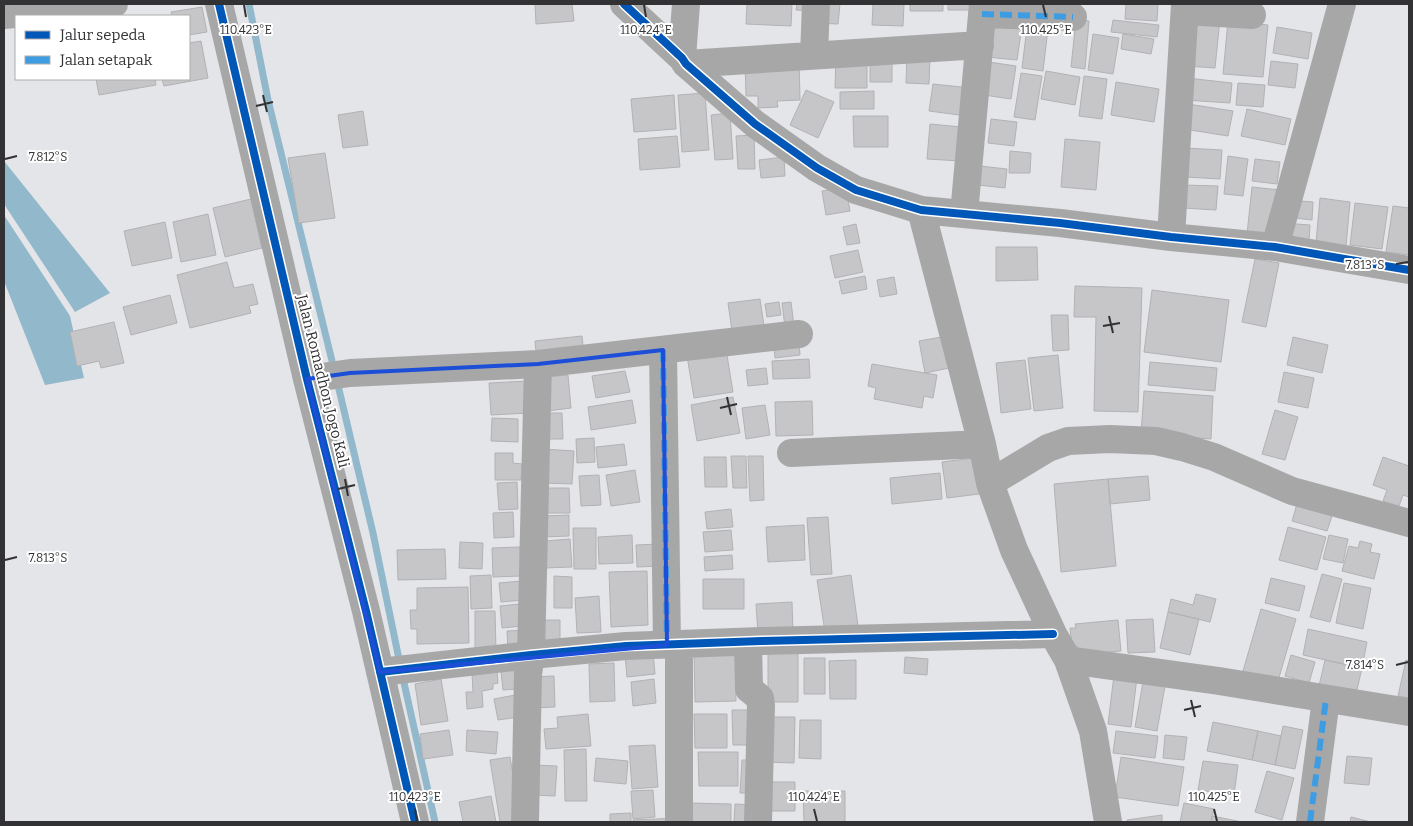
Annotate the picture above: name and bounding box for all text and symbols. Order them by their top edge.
legend [15,15,190,80]
text: 110.423°E [220,23,272,37]
text: 110.424°E [620,23,672,37]
text: 110.425°E [1020,23,1072,37]
text: Jalur sepeda [59,26,146,44]
text: Jalan setapak [59,51,153,69]
text: 7.812°S [29,150,67,164]
text: 7.813°S [1345,258,1385,272]
street label: Jalan Romadhon Jogo Kali [293,292,353,470]
text: 7.813°S [28,551,68,565]
text: 7.814°S [1346,658,1384,672]
text: 110.423°E [389,790,441,804]
text: 110.424°E [788,790,840,804]
text: 110.425°E [1188,790,1240,804]

